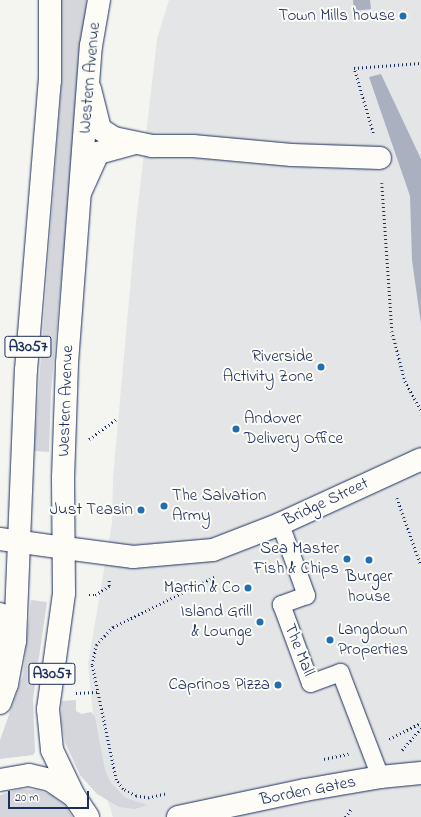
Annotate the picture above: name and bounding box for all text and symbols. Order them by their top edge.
place label: Town Mills house [278,6,395,26]
marker: Town Mills house [398,11,408,21]
street label: Western Avenue [75,22,105,134]
road number: A3057 [4,333,52,361]
street label: Western Avenue [54,345,78,457]
place label: Riverside Activity Zone [223,347,313,387]
marker: Riverside Activity Zone [316,362,326,372]
place label: Andover Delivery Office [244,409,343,449]
marker: Andover Delivery Office [231,424,241,434]
street label: Bridge Street [280,473,372,531]
place label: The Salvation Army [172,486,266,526]
place label: Just Teasin [50,500,133,520]
marker: The Salvation Army [159,501,169,511]
marker: Just Teasin [136,505,146,515]
place label: Sea Master Fish & Chips [254,539,339,579]
marker: Sea Master Fish & Chips [342,554,352,564]
marker: Burger house [364,555,374,565]
place label: Burger house [346,567,392,607]
place label: Martin & Co [164,578,240,598]
marker: Martin & Co [243,583,253,593]
place label: Island Grill & Lounge [180,602,252,642]
marker: Island Grill & Lounge [255,617,265,627]
place label: Langdown Properties [338,620,408,660]
street label: The Mall [279,621,319,679]
marker: Langdown Properties [325,635,335,645]
road number: A3057 [28,660,76,688]
place label: Caprinos Pizza [168,675,270,695]
marker: Caprinos Pizza [273,680,283,690]
street label: Borden Gates [258,772,358,810]
scale bar [10,783,91,809]
text: 20 m [15,789,38,807]

